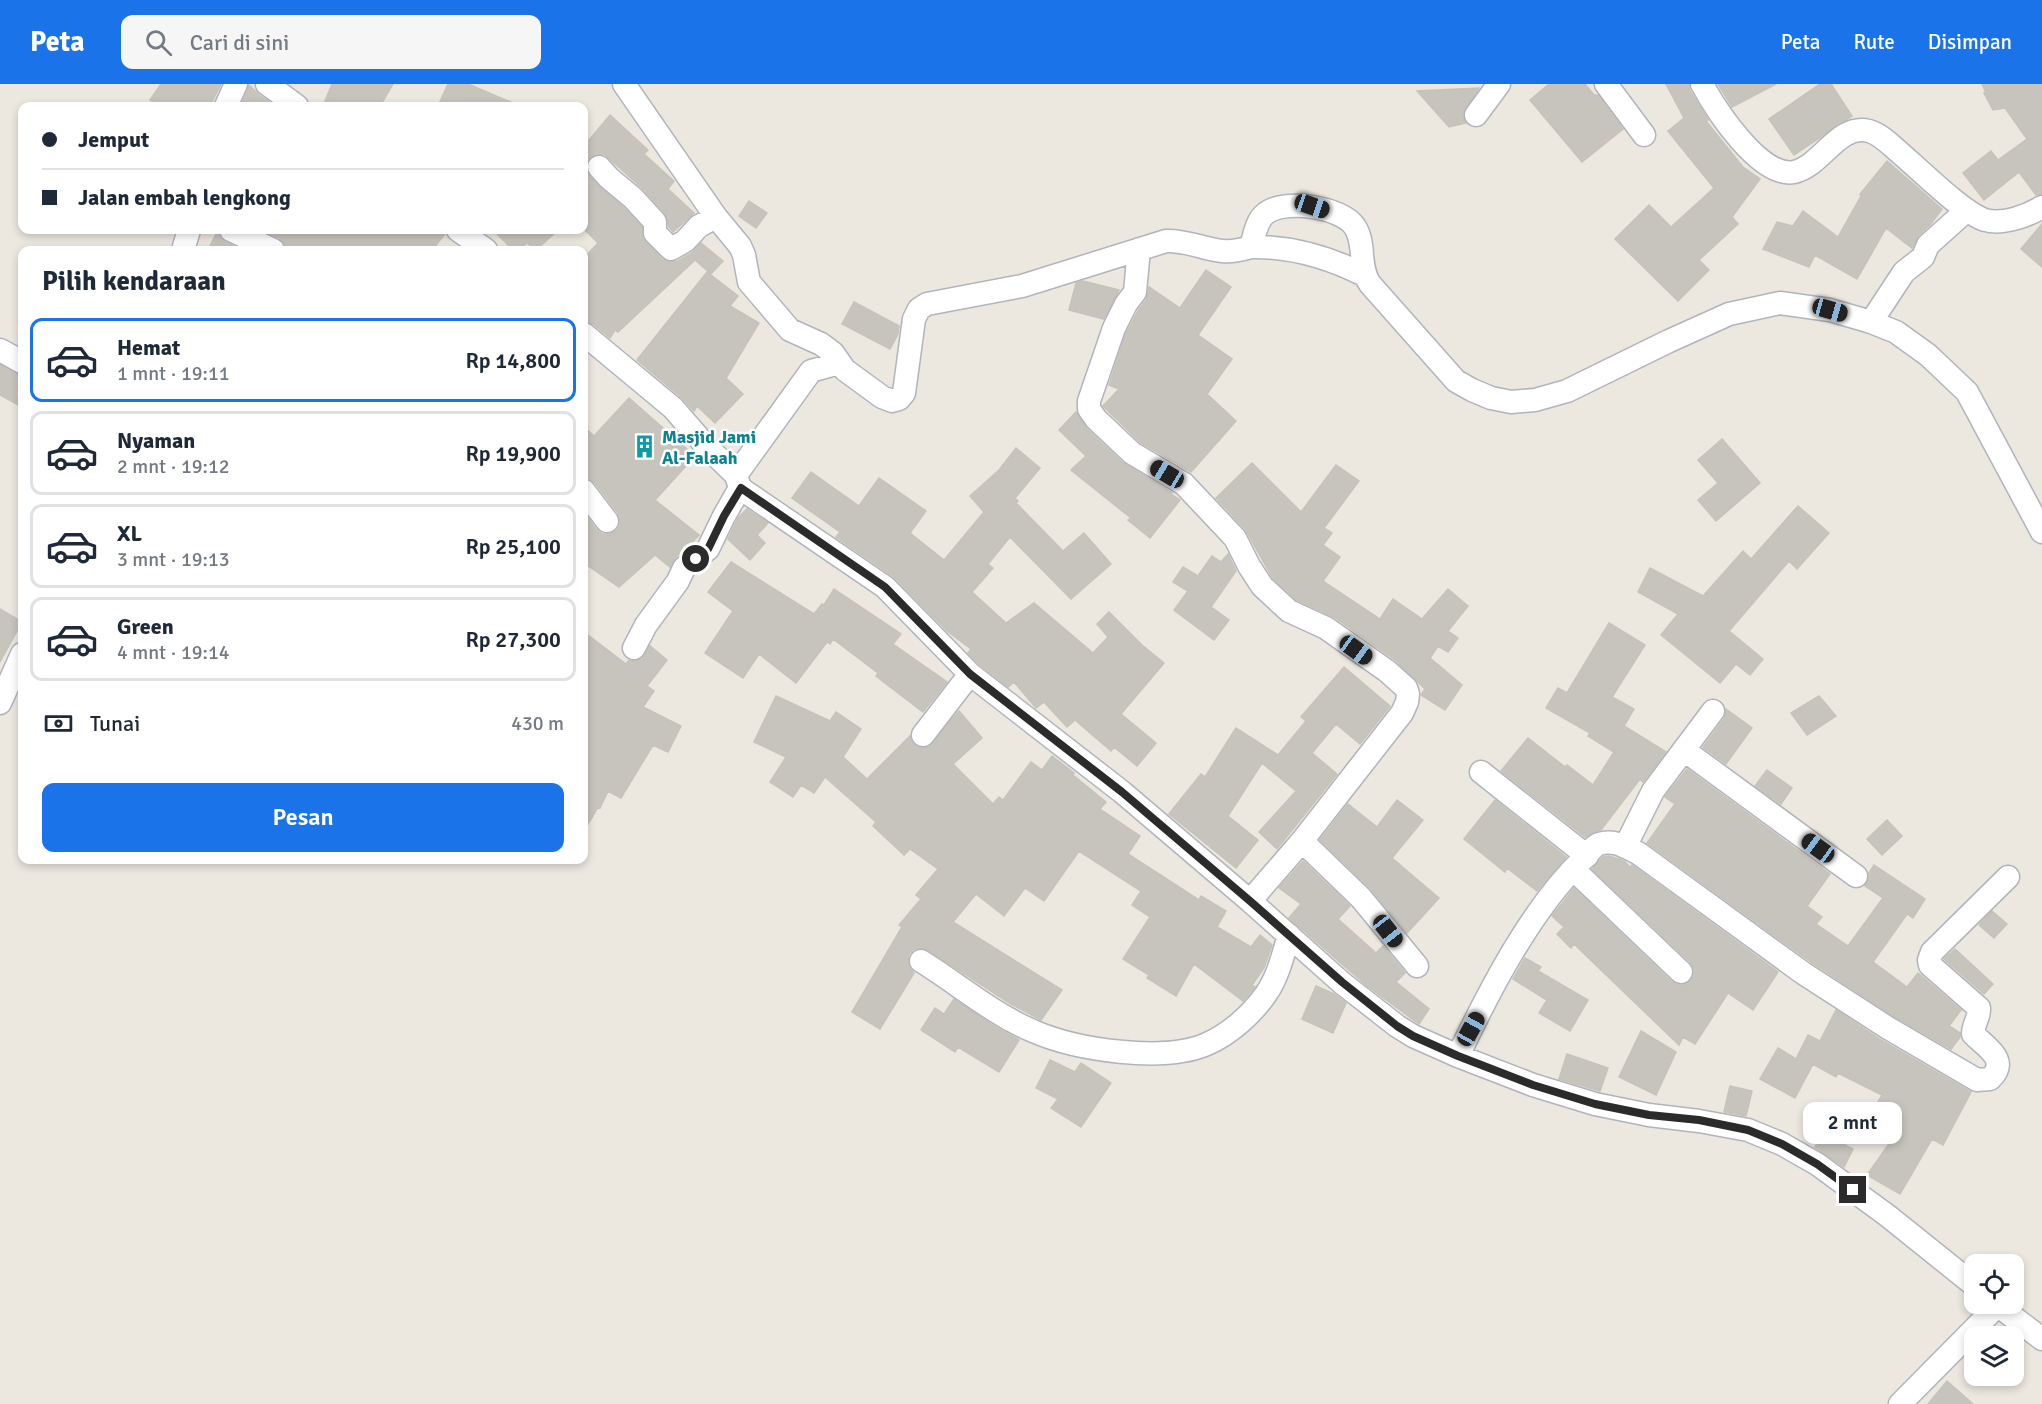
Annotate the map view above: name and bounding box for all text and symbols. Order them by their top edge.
search box [121,15,541,69]
text: Peta [30,25,85,59]
icon: search [142,26,175,59]
text: Cari di sini [190,29,289,56]
text: Peta [1781,29,1821,55]
text: Rute [1854,29,1895,55]
text: Disimpan [1928,29,2012,55]
text: Jemput [78,126,149,153]
text: Jalan embah lengkong [78,184,291,211]
car [1292,192,1332,220]
text: Pilih kendaraan [42,265,226,298]
car [1810,296,1850,324]
icon: car [45,333,99,387]
text: Hemat [117,334,180,361]
text: Rp 14,800 [465,347,561,374]
text: 1 mnt · 19:11 [117,361,230,386]
icon: car [45,426,99,480]
place label: Masjid Jami Al-Falaah [662,426,756,469]
text: Nyaman [117,427,195,454]
building icon: Masjid Jami Al-Falaah [631,434,657,460]
text: Rp 19,900 [465,440,561,467]
text: 2 mnt · 19:12 [117,454,230,479]
car [1147,457,1187,491]
icon: car [45,519,99,573]
text: XL [117,520,142,547]
text: Rp 25,100 [465,533,561,560]
route start [682,545,709,572]
text: 3 mnt · 19:13 [117,547,230,572]
icon: car [45,612,99,666]
text: Green [117,613,174,640]
text: Rp 27,300 [465,626,561,653]
car [1336,632,1376,668]
text: 4 mnt · 19:14 [117,640,230,665]
icon: cash [42,707,75,740]
text: Tunai [90,710,140,737]
text: 430 m [511,711,564,736]
button: Pesan [42,783,564,852]
car [1798,830,1838,866]
car [1370,911,1406,951]
car [1454,1009,1488,1049]
callout: 2 mnt [1804,1103,1902,1145]
text: 2 mnt [1828,1110,1877,1135]
route end [1839,1176,1866,1203]
map controls [1964,1254,2024,1386]
button: locate [1964,1254,2024,1314]
button: layers [1964,1326,2024,1386]

